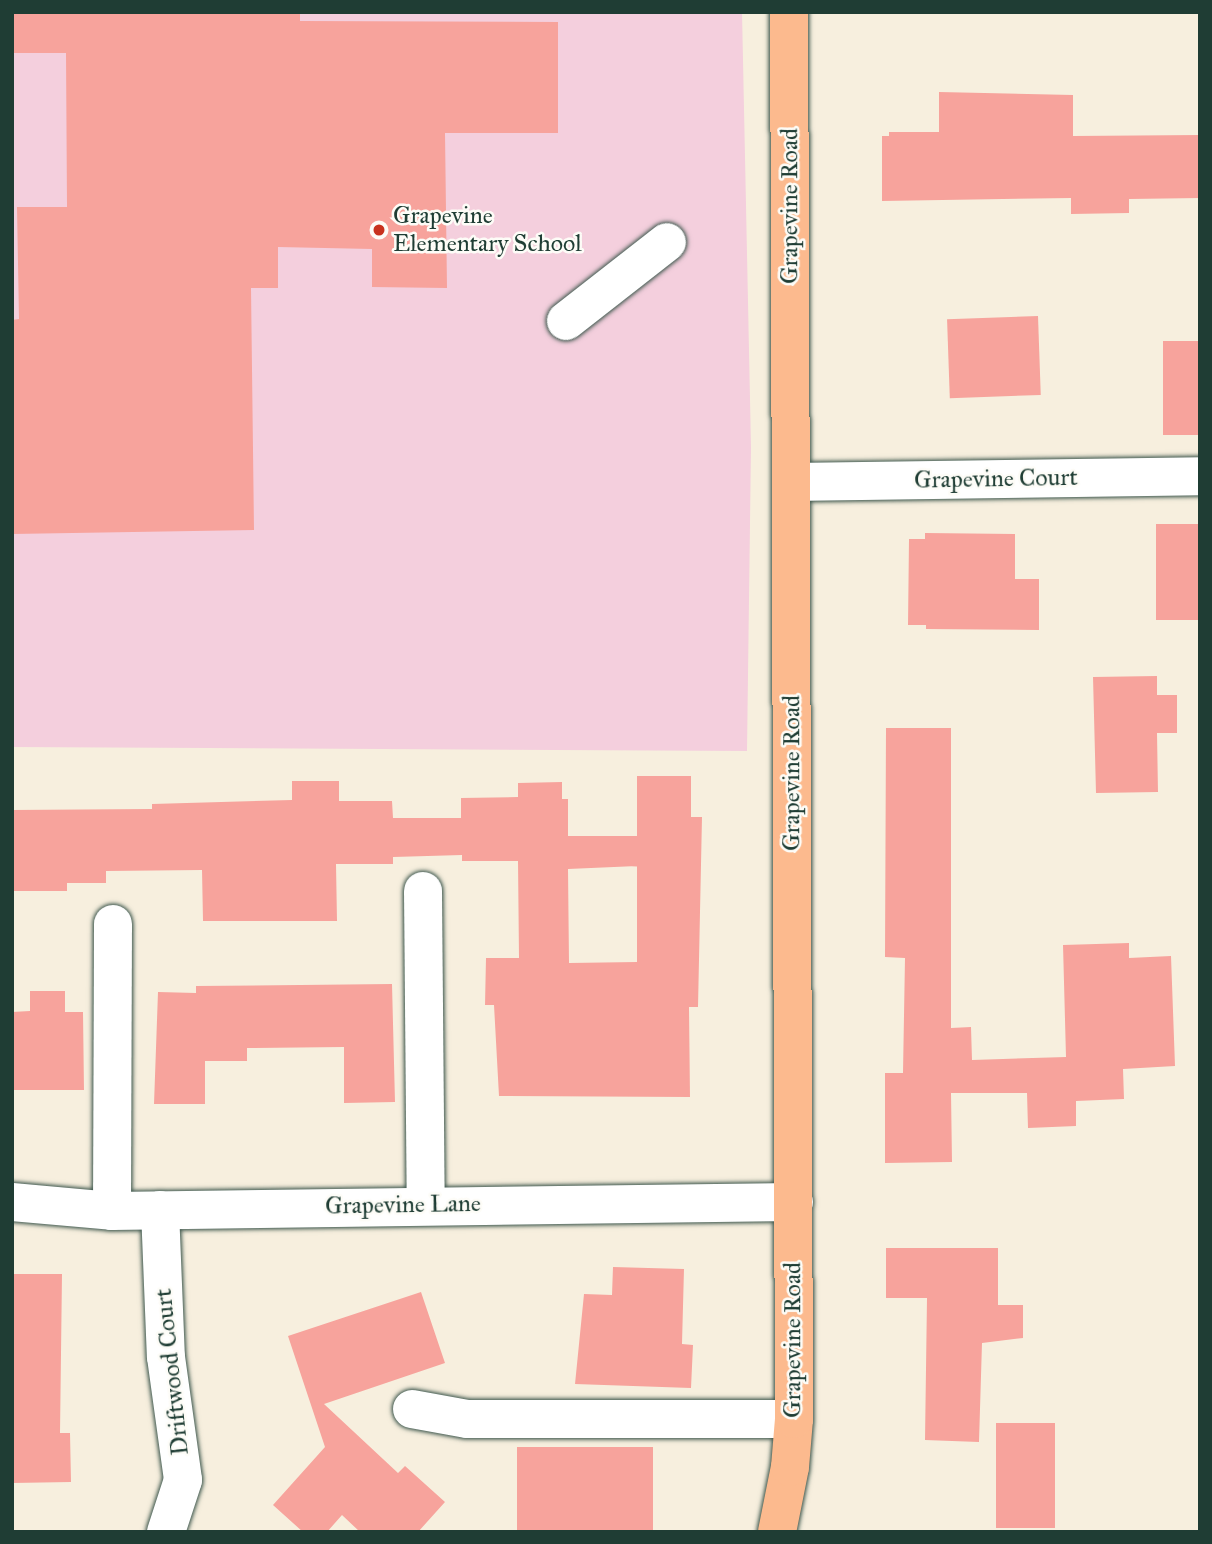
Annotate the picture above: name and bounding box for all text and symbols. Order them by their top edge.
street label: Grapevine Road [776,128,804,284]
place label: Grapevine Elementary School [393,202,582,258]
marker: Grapevine Elementary School [371,222,387,238]
street label: Grapevine Court [914,463,1078,495]
street label: Grapevine Road [778,695,806,851]
street label: Grapevine Lane [325,1189,481,1221]
street label: Grapevine Road [779,1262,807,1418]
street label: Driftwood Court [149,1287,195,1457]

